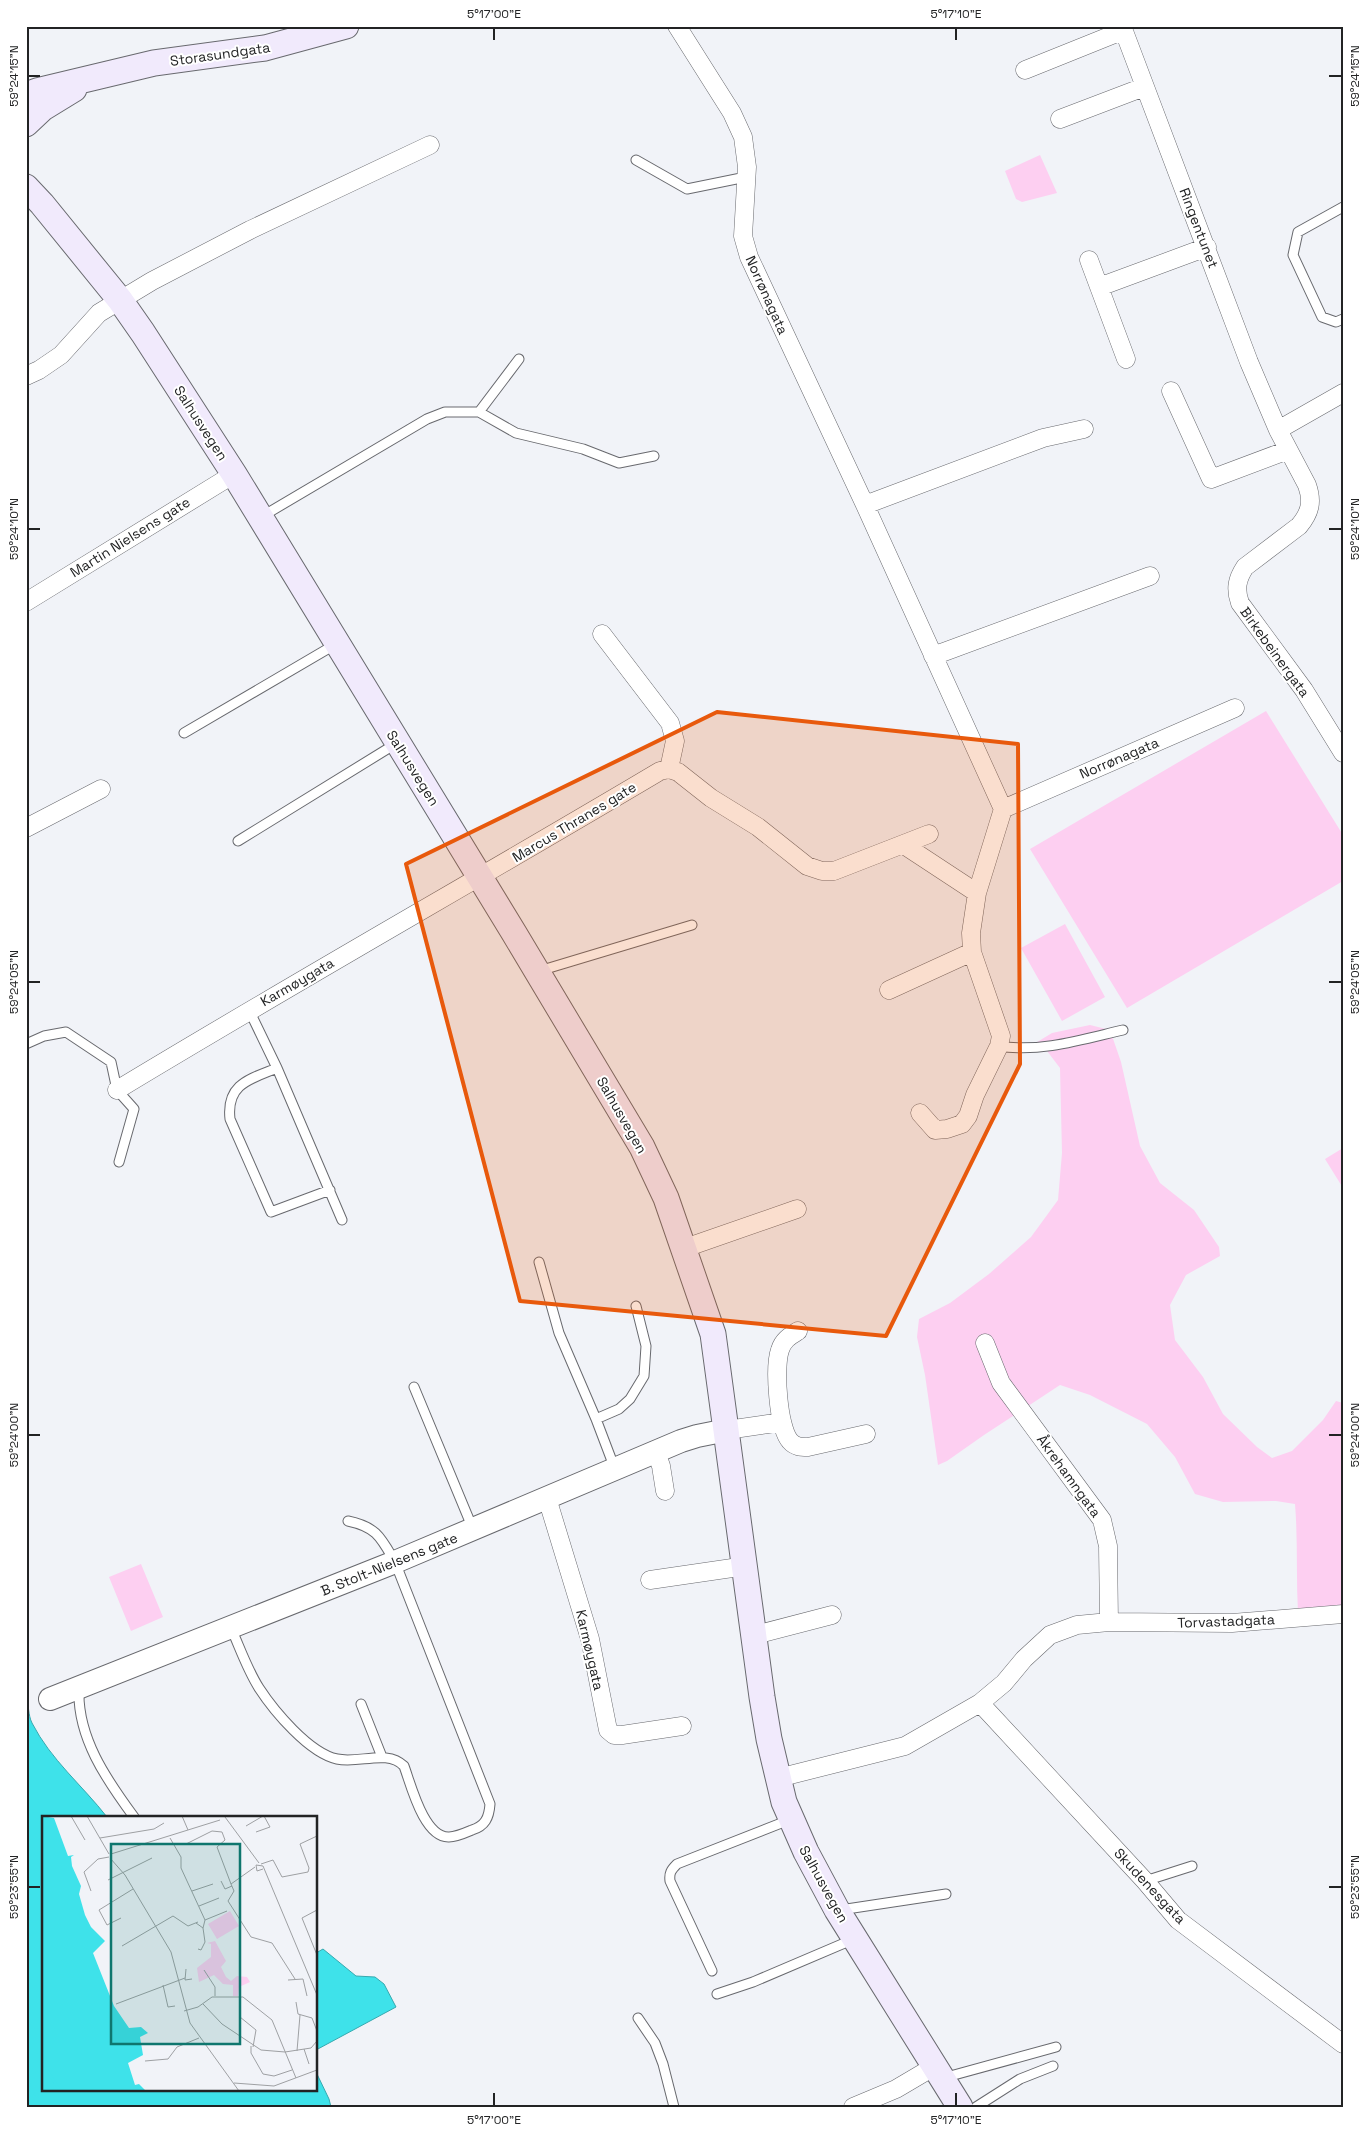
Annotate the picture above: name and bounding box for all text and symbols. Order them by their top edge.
text: 5°17'00"E [467,6,521,22]
text: 5°17'10"E [930,6,982,22]
street label: Storasundgata [169,38,271,70]
text: 59°24'15"N [6,45,22,107]
text: 59°24'15"N [1347,45,1363,107]
street label: Ringentunet [1175,185,1223,271]
street label: Norrønagata [742,253,792,337]
street label: Salhusvegen [170,382,232,464]
street label: Martin Nielsens gate [67,493,193,581]
text: 59°24'10"N [6,498,22,560]
text: 59°24'10"N [1347,498,1363,560]
street label: Birkebeinergata [1236,603,1314,701]
street label: Salhusvegen [383,727,443,809]
street label: Norrønagata [1077,733,1161,783]
street label: Marcus Thranes gate [509,778,639,866]
text: 59°24'05"N [6,950,22,1014]
text: 59°24'05"N [1347,950,1363,1014]
street label: Karmøygata [257,954,337,1010]
street label: Salhusvegen [593,1073,651,1157]
text: 59°24'00"N [6,1403,22,1467]
text: 59°24'00"N [1347,1403,1363,1467]
street label: Åkrehamngata [1033,1431,1105,1521]
street label: B. Stolt-Nielsens gate [318,1528,460,1600]
street label: Karmøygata [572,1608,608,1692]
street label: Torvastadgata [1177,1610,1275,1632]
inset map [42,1816,318,2090]
street label: Salhusvegen [795,1842,853,1926]
street label: Skudenesgata [1110,1844,1190,1928]
text: 59°23'55"N [6,1855,22,1919]
text: 59°23'55"N [1347,1855,1363,1919]
text: 5°17'00"E [467,2112,521,2128]
text: 5°17'10"E [930,2112,982,2128]

